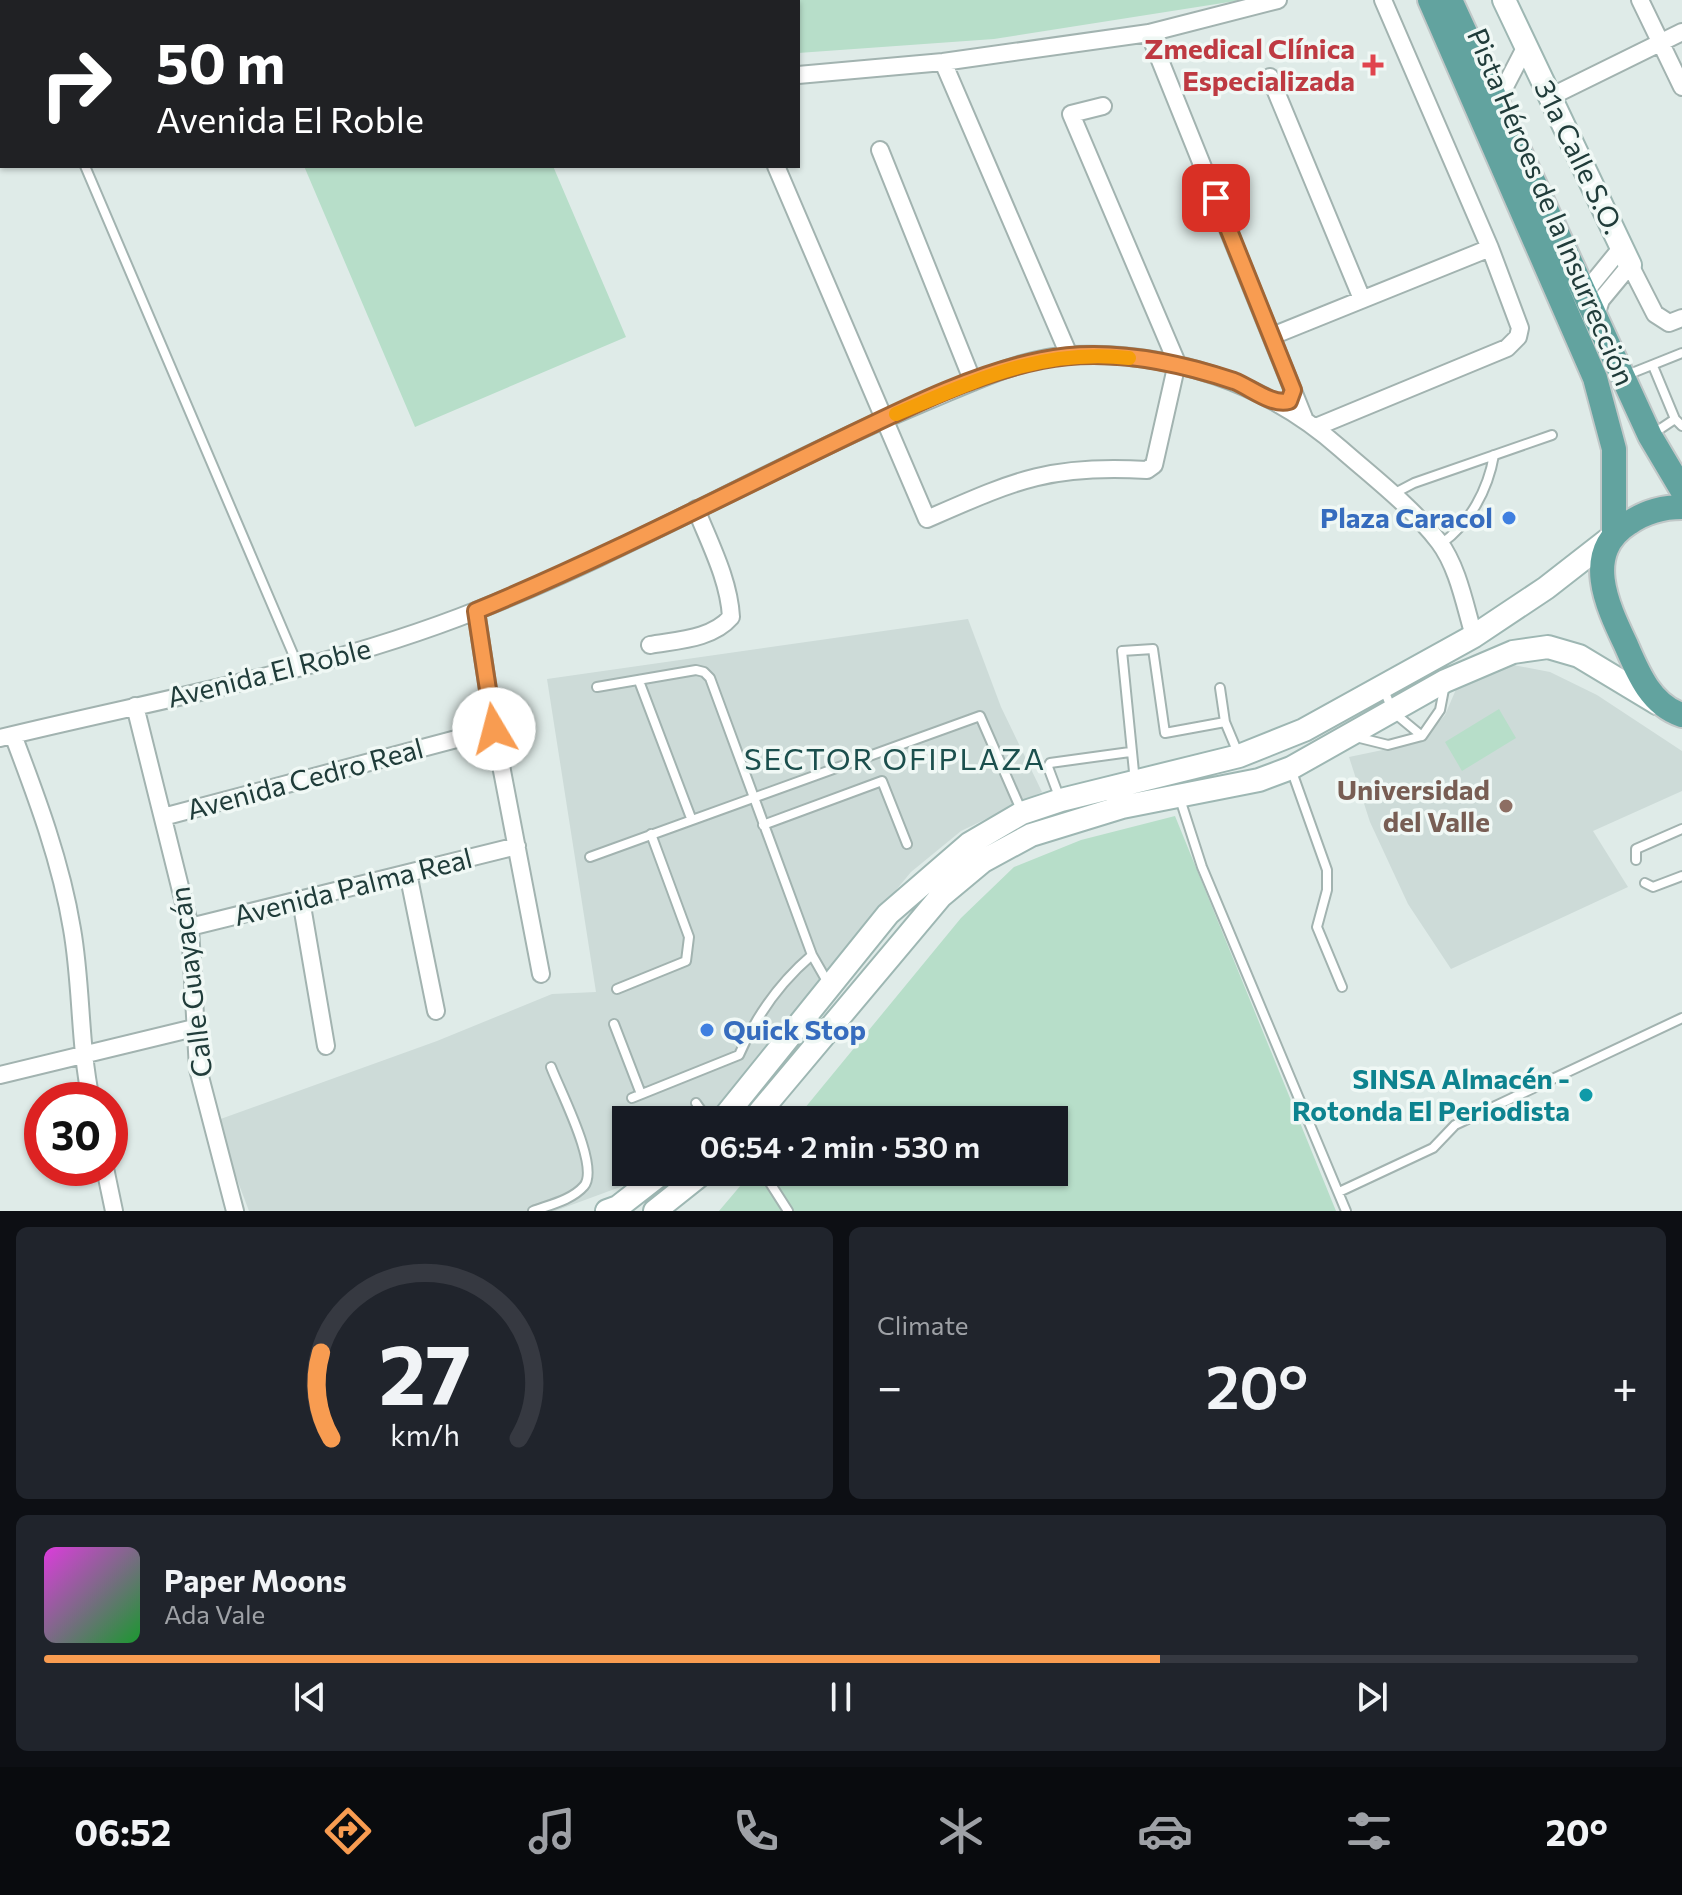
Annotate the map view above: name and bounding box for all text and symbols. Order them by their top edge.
street label: Pista Héroes de la Insurrección [1461,23,1643,390]
text: 50 m [156,27,285,96]
place label: Zmedical Clínica Especializada [1144,31,1355,97]
icon: right [24,32,128,136]
marker: Zmedical Clínica Especializada [1362,54,1384,76]
street label: 31a Calle S.O. [1528,74,1632,239]
text: Avenida El Roble [156,96,424,140]
pin [1182,164,1250,232]
icon: arrive [1194,176,1238,220]
place label: Plaza Caracol [1320,500,1493,534]
marker: Plaza Caracol [1500,509,1518,527]
street label: Avenida El Roble [164,630,374,714]
position arrow [452,687,536,771]
street label: Avenida Cedro Real [183,730,427,826]
district label: SECTOR OFIPLAZA [744,739,1046,776]
place label: Universidad del Valle [1337,772,1490,838]
marker: Universidad del Valle [1497,797,1515,815]
street label: Avenida Palma Real [230,840,475,932]
street label: Calle Guayacán [161,885,219,1079]
place label: Quick Stop [723,1012,866,1046]
marker: Quick Stop [698,1021,716,1039]
place label: SINSA Almacén - Rotonda El Periodista [1292,1061,1570,1127]
speed limit sign: 30 [24,1082,128,1186]
marker: SINSA Almacén - Rotonda El Periodista [1577,1086,1595,1104]
text: 06:54 · 2 min · 530 m [700,1127,980,1164]
text: Climate [877,1309,969,1340]
text: 27 [378,1320,471,1422]
text: 20° [1206,1348,1308,1421]
text: − [877,1358,902,1412]
text: + [1612,1358,1638,1412]
text: km/h [390,1417,459,1452]
text: Paper Moons [164,1561,347,1598]
text: Ada Vale [164,1598,265,1629]
icon: previous [288,1675,332,1719]
icon: pause [819,1675,863,1719]
icon: next [1350,1675,1394,1719]
icon: directions [320,1803,376,1859]
icon: music [524,1803,580,1859]
icon: phone [728,1803,784,1859]
icon: climate [933,1803,989,1859]
icon: car [1137,1803,1193,1859]
icon: filters [1341,1803,1397,1859]
text: 06:52 [74,1809,171,1853]
text: 20° [1546,1809,1608,1853]

